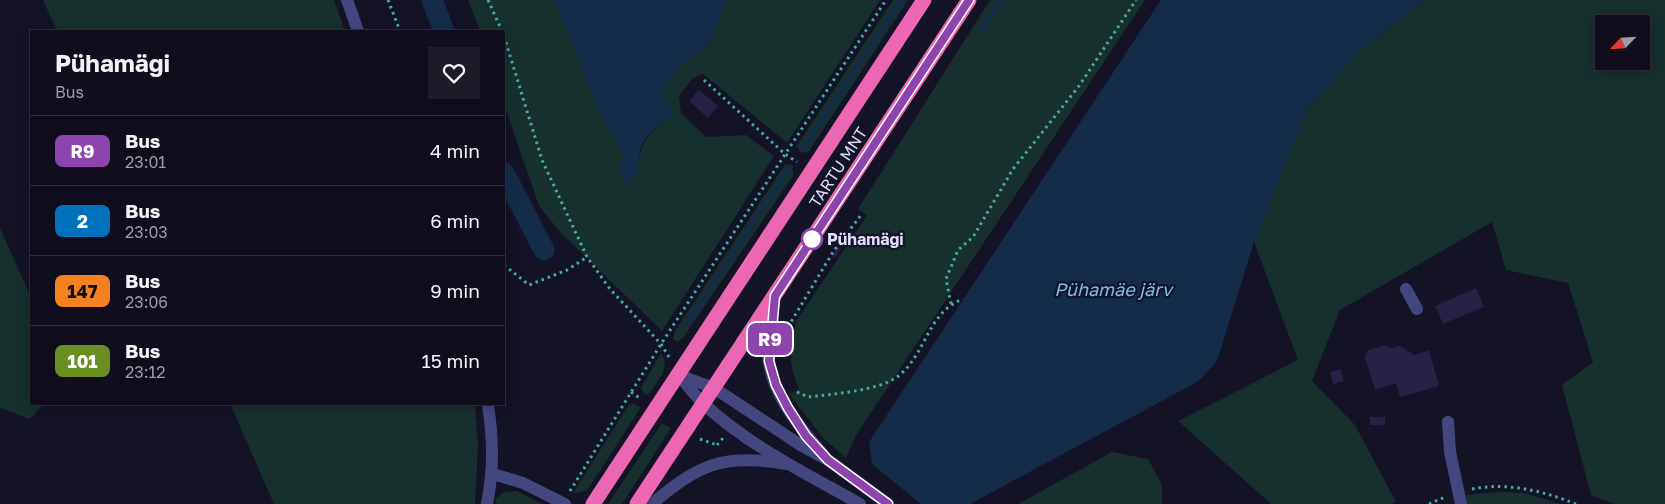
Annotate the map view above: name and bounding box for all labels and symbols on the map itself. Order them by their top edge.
north arrow [1595,15,1650,70]
street label: TARTU MNT [805,123,871,211]
marker: Pühamägi [801,228,823,250]
place label: Pühamägi [827,229,904,249]
water label: Pühamäe järv [1054,278,1175,300]
line badge: R9 [748,323,792,355]

